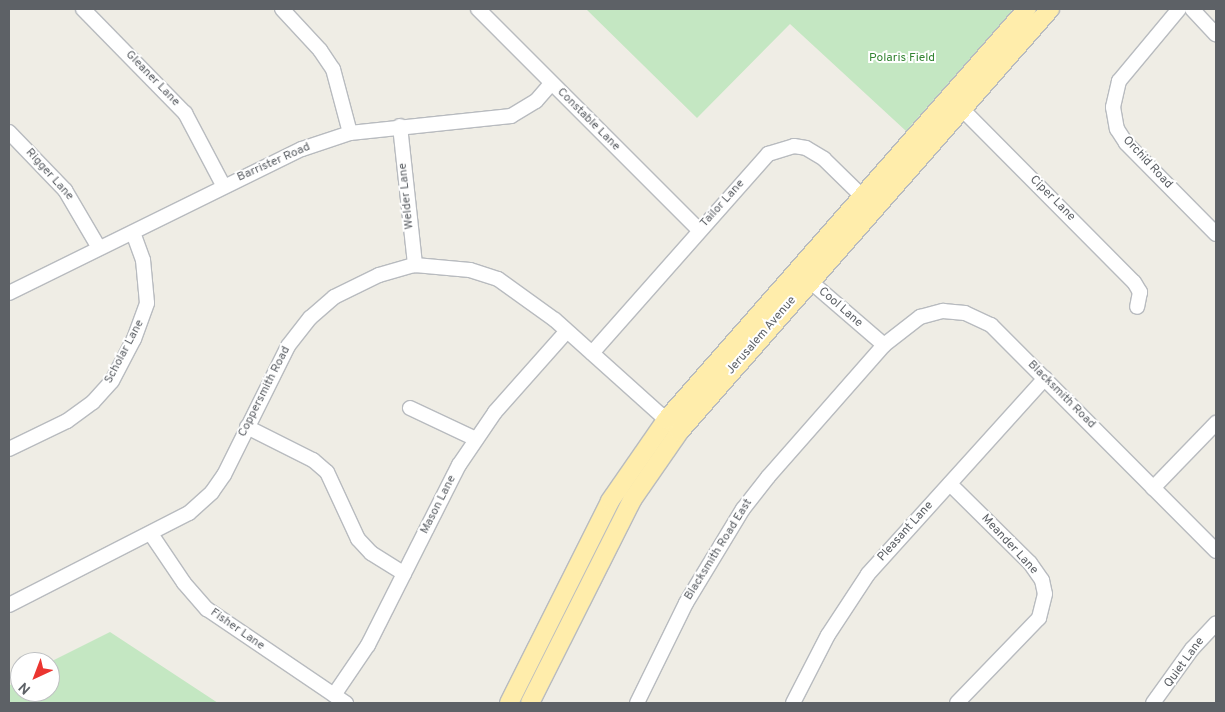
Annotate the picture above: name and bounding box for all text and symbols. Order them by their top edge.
street label: Gleaner Lane [122,48,182,110]
park label: Polaris Field [869,52,935,66]
street label: Constable Lane [553,85,623,155]
street label: Orchid Road [1119,134,1175,192]
street label: Barrister Road [235,140,313,186]
street label: Rigger Lane [22,146,76,204]
street label: Welder Lane [396,162,418,230]
street label: Ciper Lane [1026,173,1078,225]
street label: Tailor Lane [698,177,748,231]
street label: Cool Lane [815,285,865,331]
street label: Jerusalem Avenue [724,294,800,378]
street label: Scholar Lane [102,318,148,386]
street label: Coppersmith Road [236,344,294,440]
street label: Blacksmith Road [1024,358,1098,432]
street label: Mason Lane [418,473,460,537]
street label: Blacksmith Road East [682,497,756,603]
street label: Pleasant Lane [875,499,937,565]
street label: Meander Lane [978,512,1040,578]
street label: Fisher Lane [207,606,267,654]
street label: Quiet Lane [1162,635,1208,691]
north arrow [10,652,60,702]
text: N [16,678,35,697]

